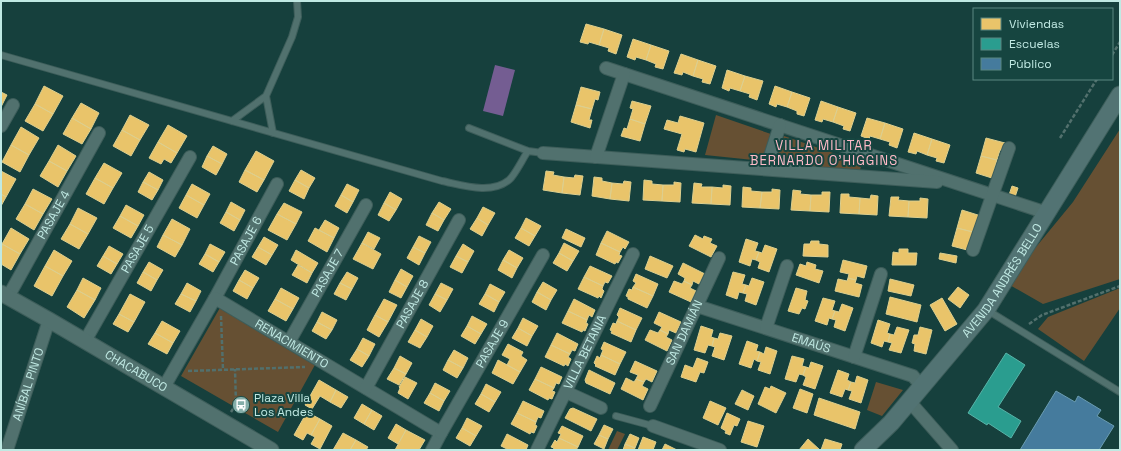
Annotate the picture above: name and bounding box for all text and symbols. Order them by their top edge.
legend [973,8,1113,80]
text: Viviendas [1009,16,1064,32]
text: Escuelas [1009,36,1060,52]
text: Público [1009,56,1052,72]
district label: VILLA MILITAR BERNARDO O'HIGGINS [750,137,898,169]
street label: PASAJE 4 [34,187,74,242]
street label: PASAJE 6 [226,214,266,268]
street label: AVENIDA ANDRÉS BELLO [958,220,1046,341]
street label: PASAJE 5 [117,222,158,276]
street label: PASAJE 7 [308,246,348,300]
street label: PASAJE 8 [393,277,432,331]
street label: SAN DAMIÁN [662,297,706,368]
street label: VILLA BETANIA [560,312,610,392]
street label: RENACIMIENTO [252,316,332,372]
street label: PASAJE 9 [472,317,512,371]
street label: EMAÚS [790,329,833,357]
street label: ANÍBAL PINTO [9,346,48,423]
street label: CHACABUCO [102,346,170,396]
place label: Plaza Villa Los Andes [254,390,313,420]
bus stop icon: Plaza Villa Los Andes [231,395,251,415]

